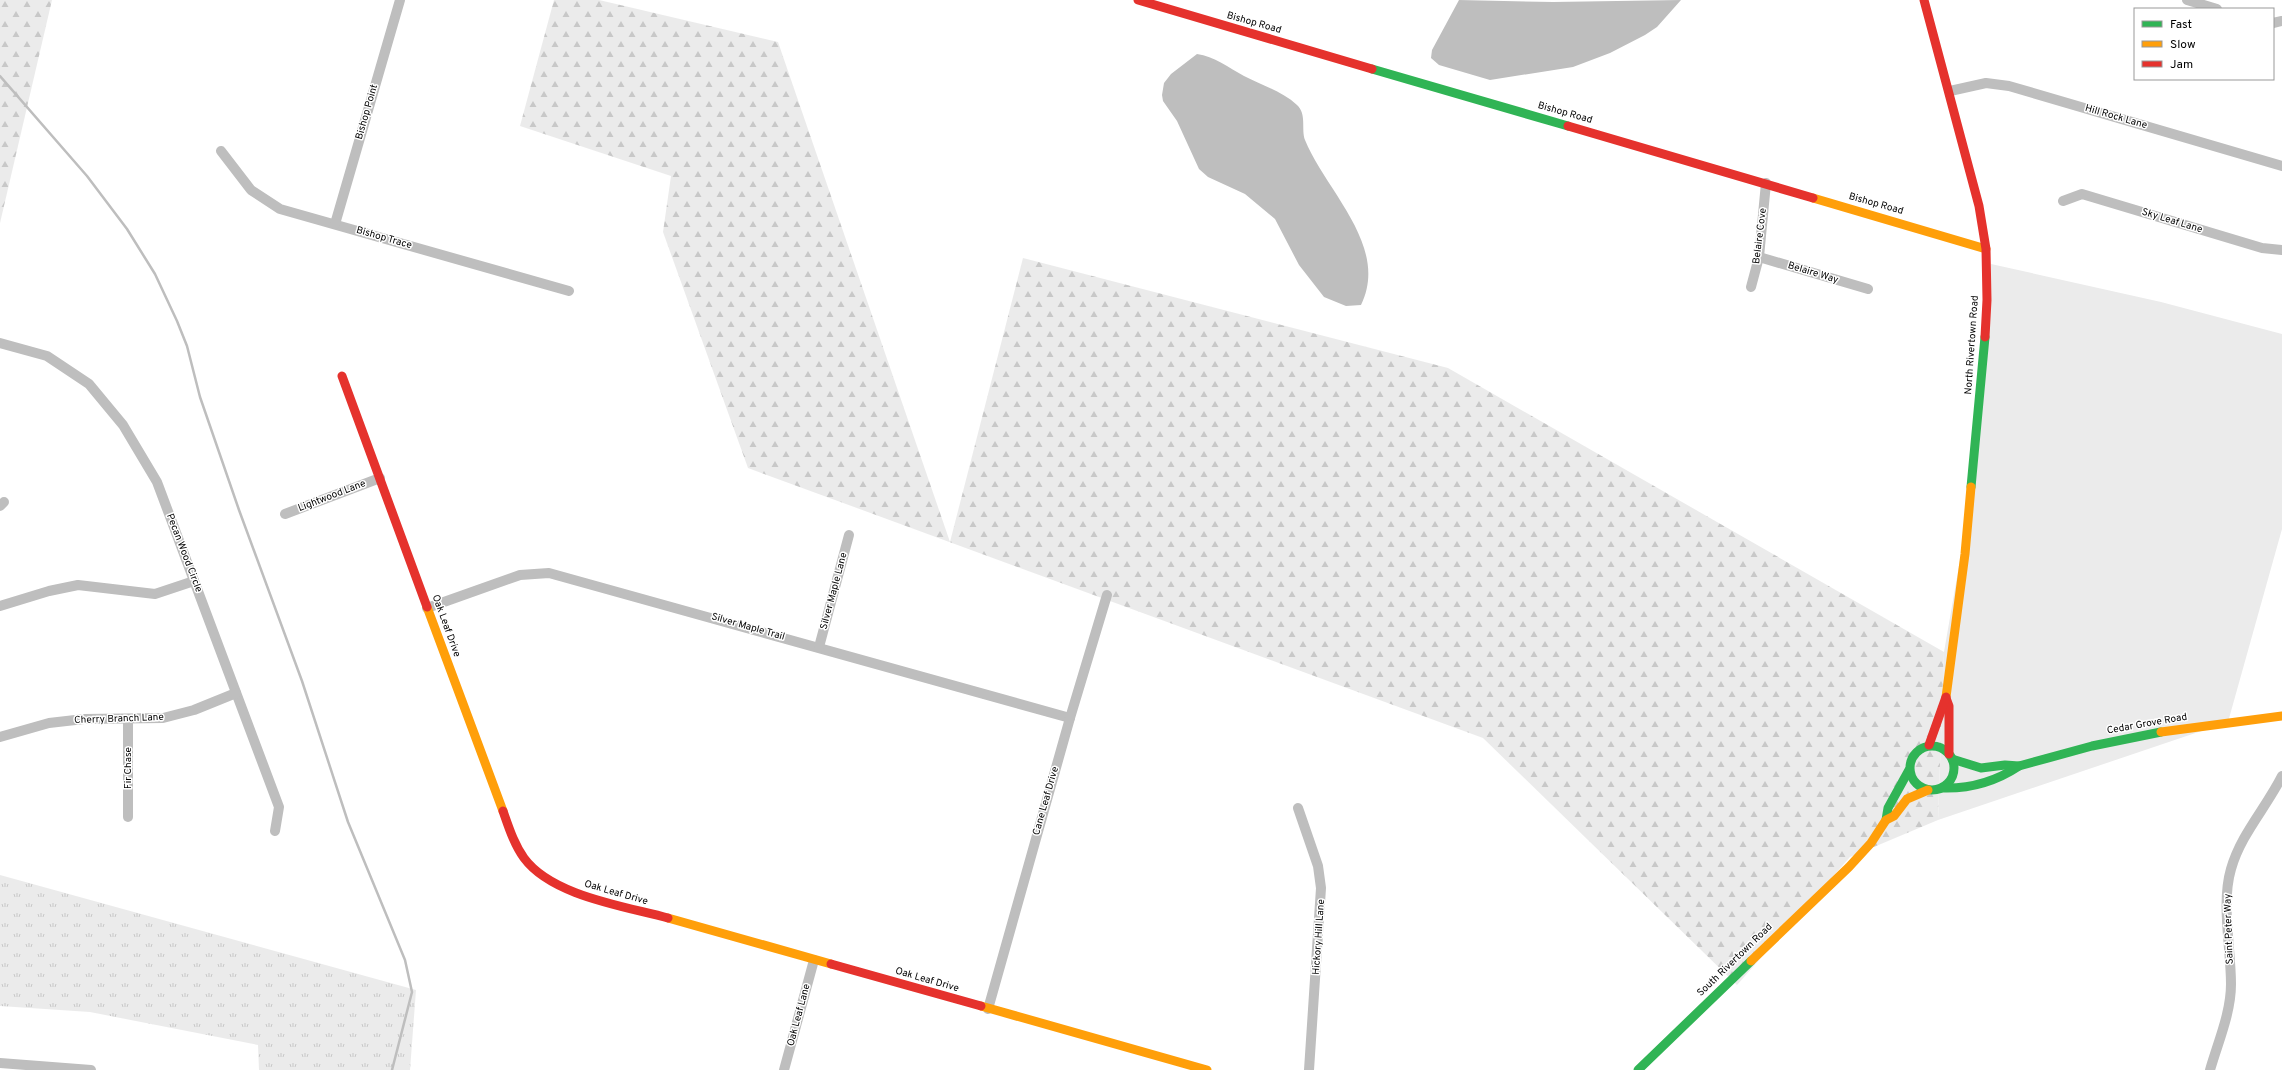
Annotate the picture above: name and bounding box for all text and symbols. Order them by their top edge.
legend [2134,8,2274,80]
street label: Bishop Road [1225,9,1283,37]
text: Fast [2170,17,2192,33]
text: Slow [2170,37,2196,53]
text: Jam [2170,57,2193,73]
street label: Bishop Point [353,83,381,141]
street label: Bishop Road [1536,99,1594,127]
street label: Hill Rock Lane [2083,102,2149,132]
street label: Bishop Road [1847,190,1905,218]
street label: Sky Leaf Lane [2140,206,2204,236]
street label: Belaire Cove [1750,207,1770,265]
street label: Bishop Trace [355,224,413,252]
street label: Belaire Way [1786,259,1840,287]
street label: North Rivertown Road [1962,295,1982,395]
street label: Lightwood Lane [296,477,368,515]
street label: Pecan Wood Circle [163,512,205,594]
street label: Silver Maple Lane [817,551,851,631]
street label: Oak Leaf Drive [429,593,463,659]
street label: Silver Maple Trail [710,610,786,644]
street label: Cherry Branch Lane [74,711,164,727]
street label: Cedar Grove Road [2106,711,2188,737]
street label: Fir Chase [122,747,135,789]
street label: Cane Leaf Drive [1030,765,1062,837]
street label: Oak Leaf Drive [583,878,649,908]
street label: Saint Peter Way [2221,893,2237,965]
street label: Hickory Hill Lane [1310,899,1328,975]
street label: South Rivertown Road [1695,921,1775,999]
street label: Oak Leaf Drive [894,965,960,995]
street label: Oak Leaf Lane [784,982,814,1048]

